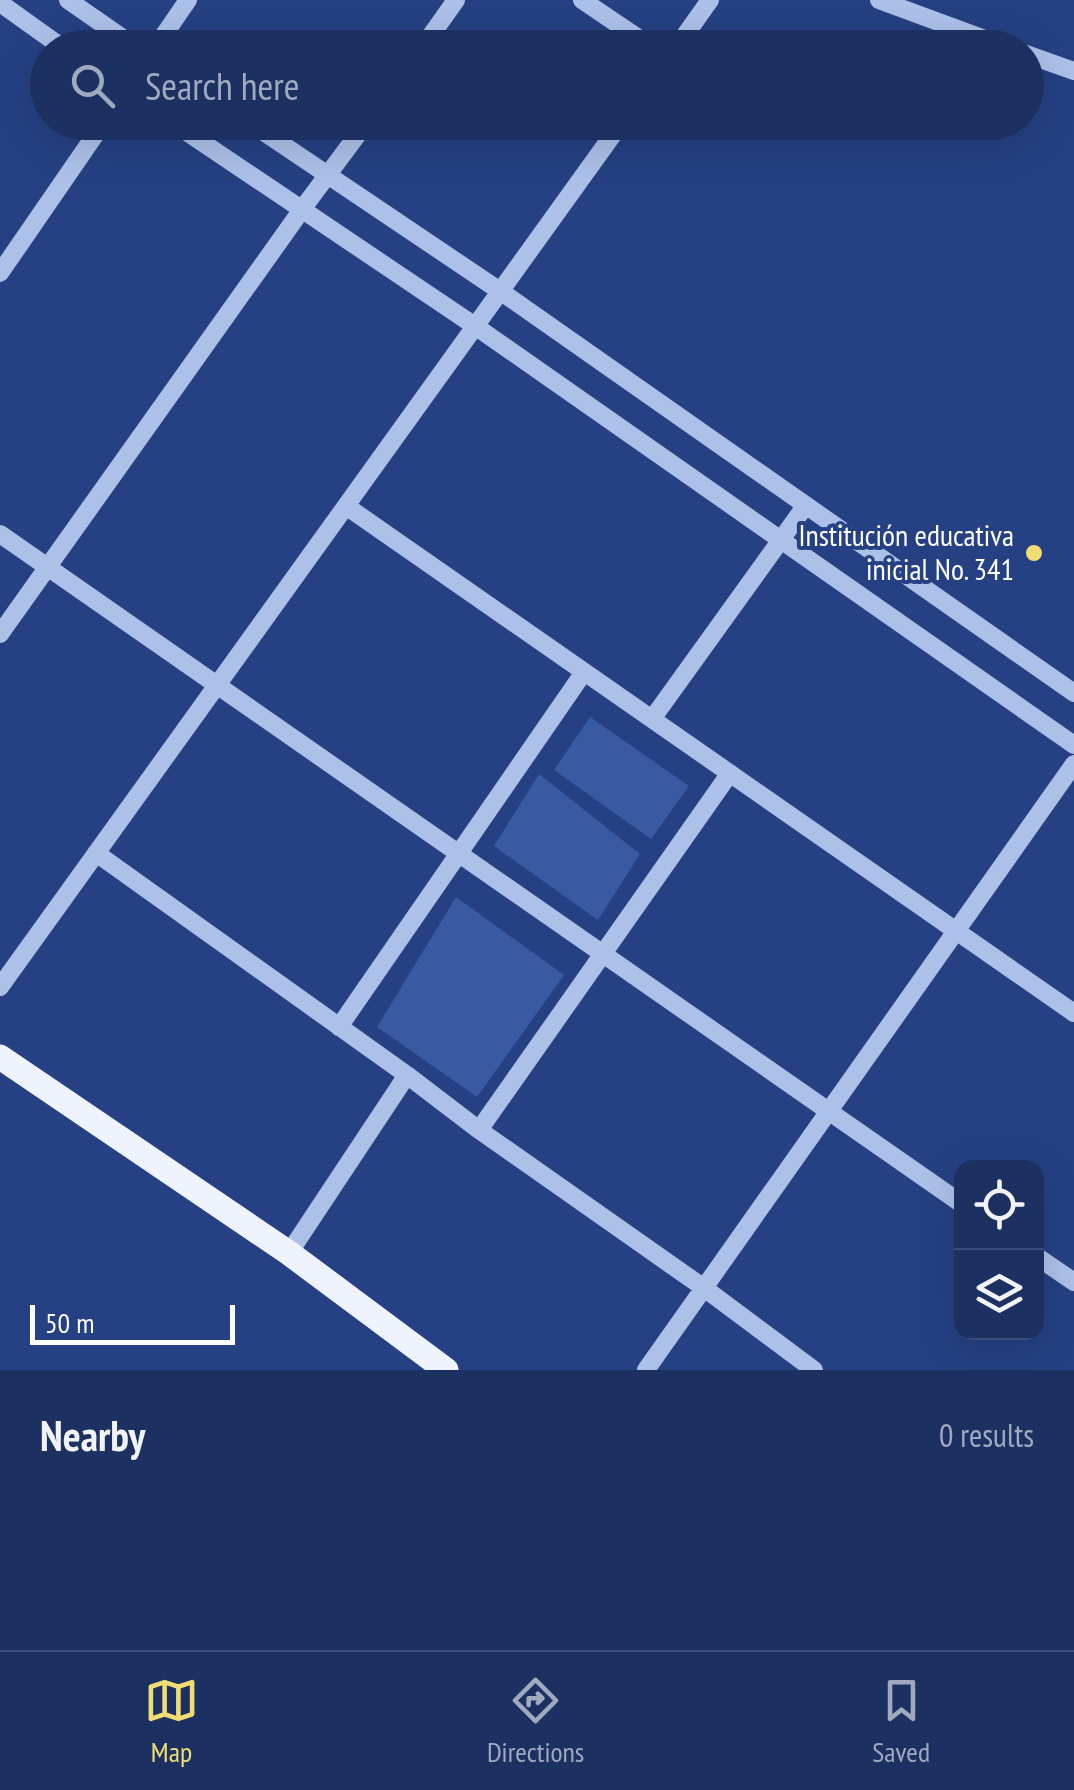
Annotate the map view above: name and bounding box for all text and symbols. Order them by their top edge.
search box [30,30,1044,140]
icon: search [65,58,120,113]
text: Search here [145,61,299,110]
place label: Institución educativa inicial No. 341 [799,515,1014,588]
marker: Institución educativa inicial No. 341 [1023,542,1045,564]
map controls [954,1160,1044,1340]
button: locate [954,1160,1044,1250]
button: layers [954,1250,1044,1340]
scale bar [30,1300,235,1344]
text: 50 m [45,1304,94,1341]
text: Nearby [40,1408,145,1463]
text: 0 results [939,1414,1034,1456]
tab: Map [144,1673,199,1770]
tab: Directions [487,1673,584,1770]
tab: Saved [872,1673,930,1770]

